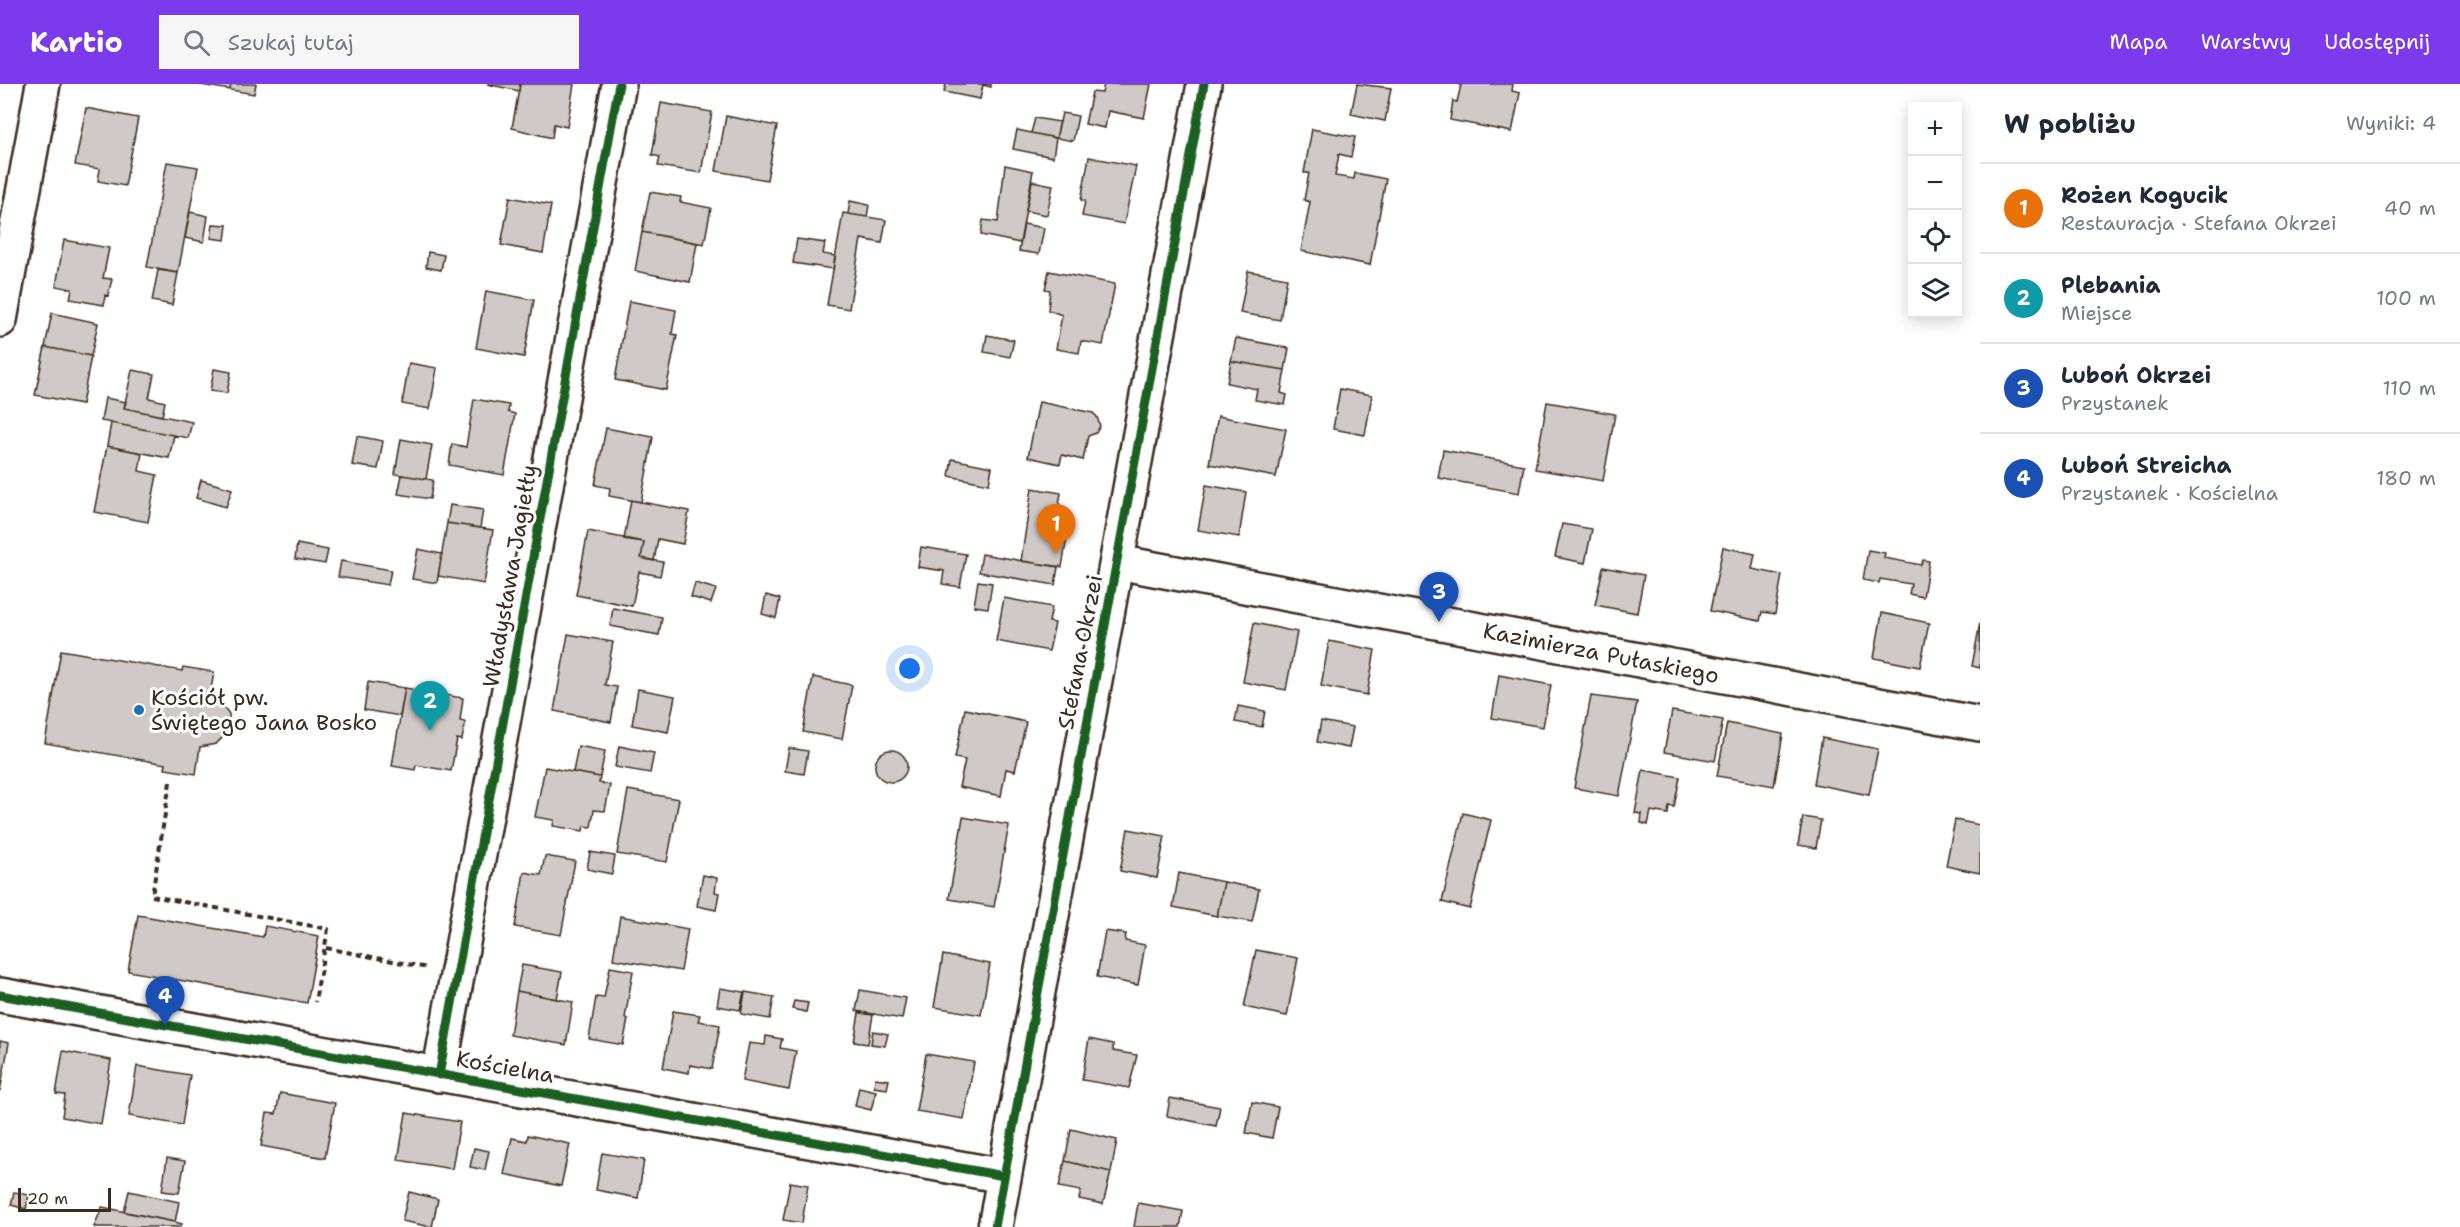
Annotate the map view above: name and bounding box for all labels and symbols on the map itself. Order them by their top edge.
street label: Władysława Jagiełły [476,462,544,690]
pin: 1 [1036,504,1076,554]
street label: Stefana Okrzei [1051,572,1109,732]
pin: 3 [1420,572,1458,622]
street label: Kazimierza Pułaskiego [1481,616,1721,690]
your location [895,654,924,683]
pin: 2 [410,682,450,731]
place label: Kościół pw. Świętego Jana Bosko [151,683,377,737]
marker: Kościół pw. Świętego Jana Bosko [132,703,146,717]
pin: 4 [146,976,184,1026]
street label: Kościelna [454,1044,557,1090]
scale bar [18,1185,111,1212]

